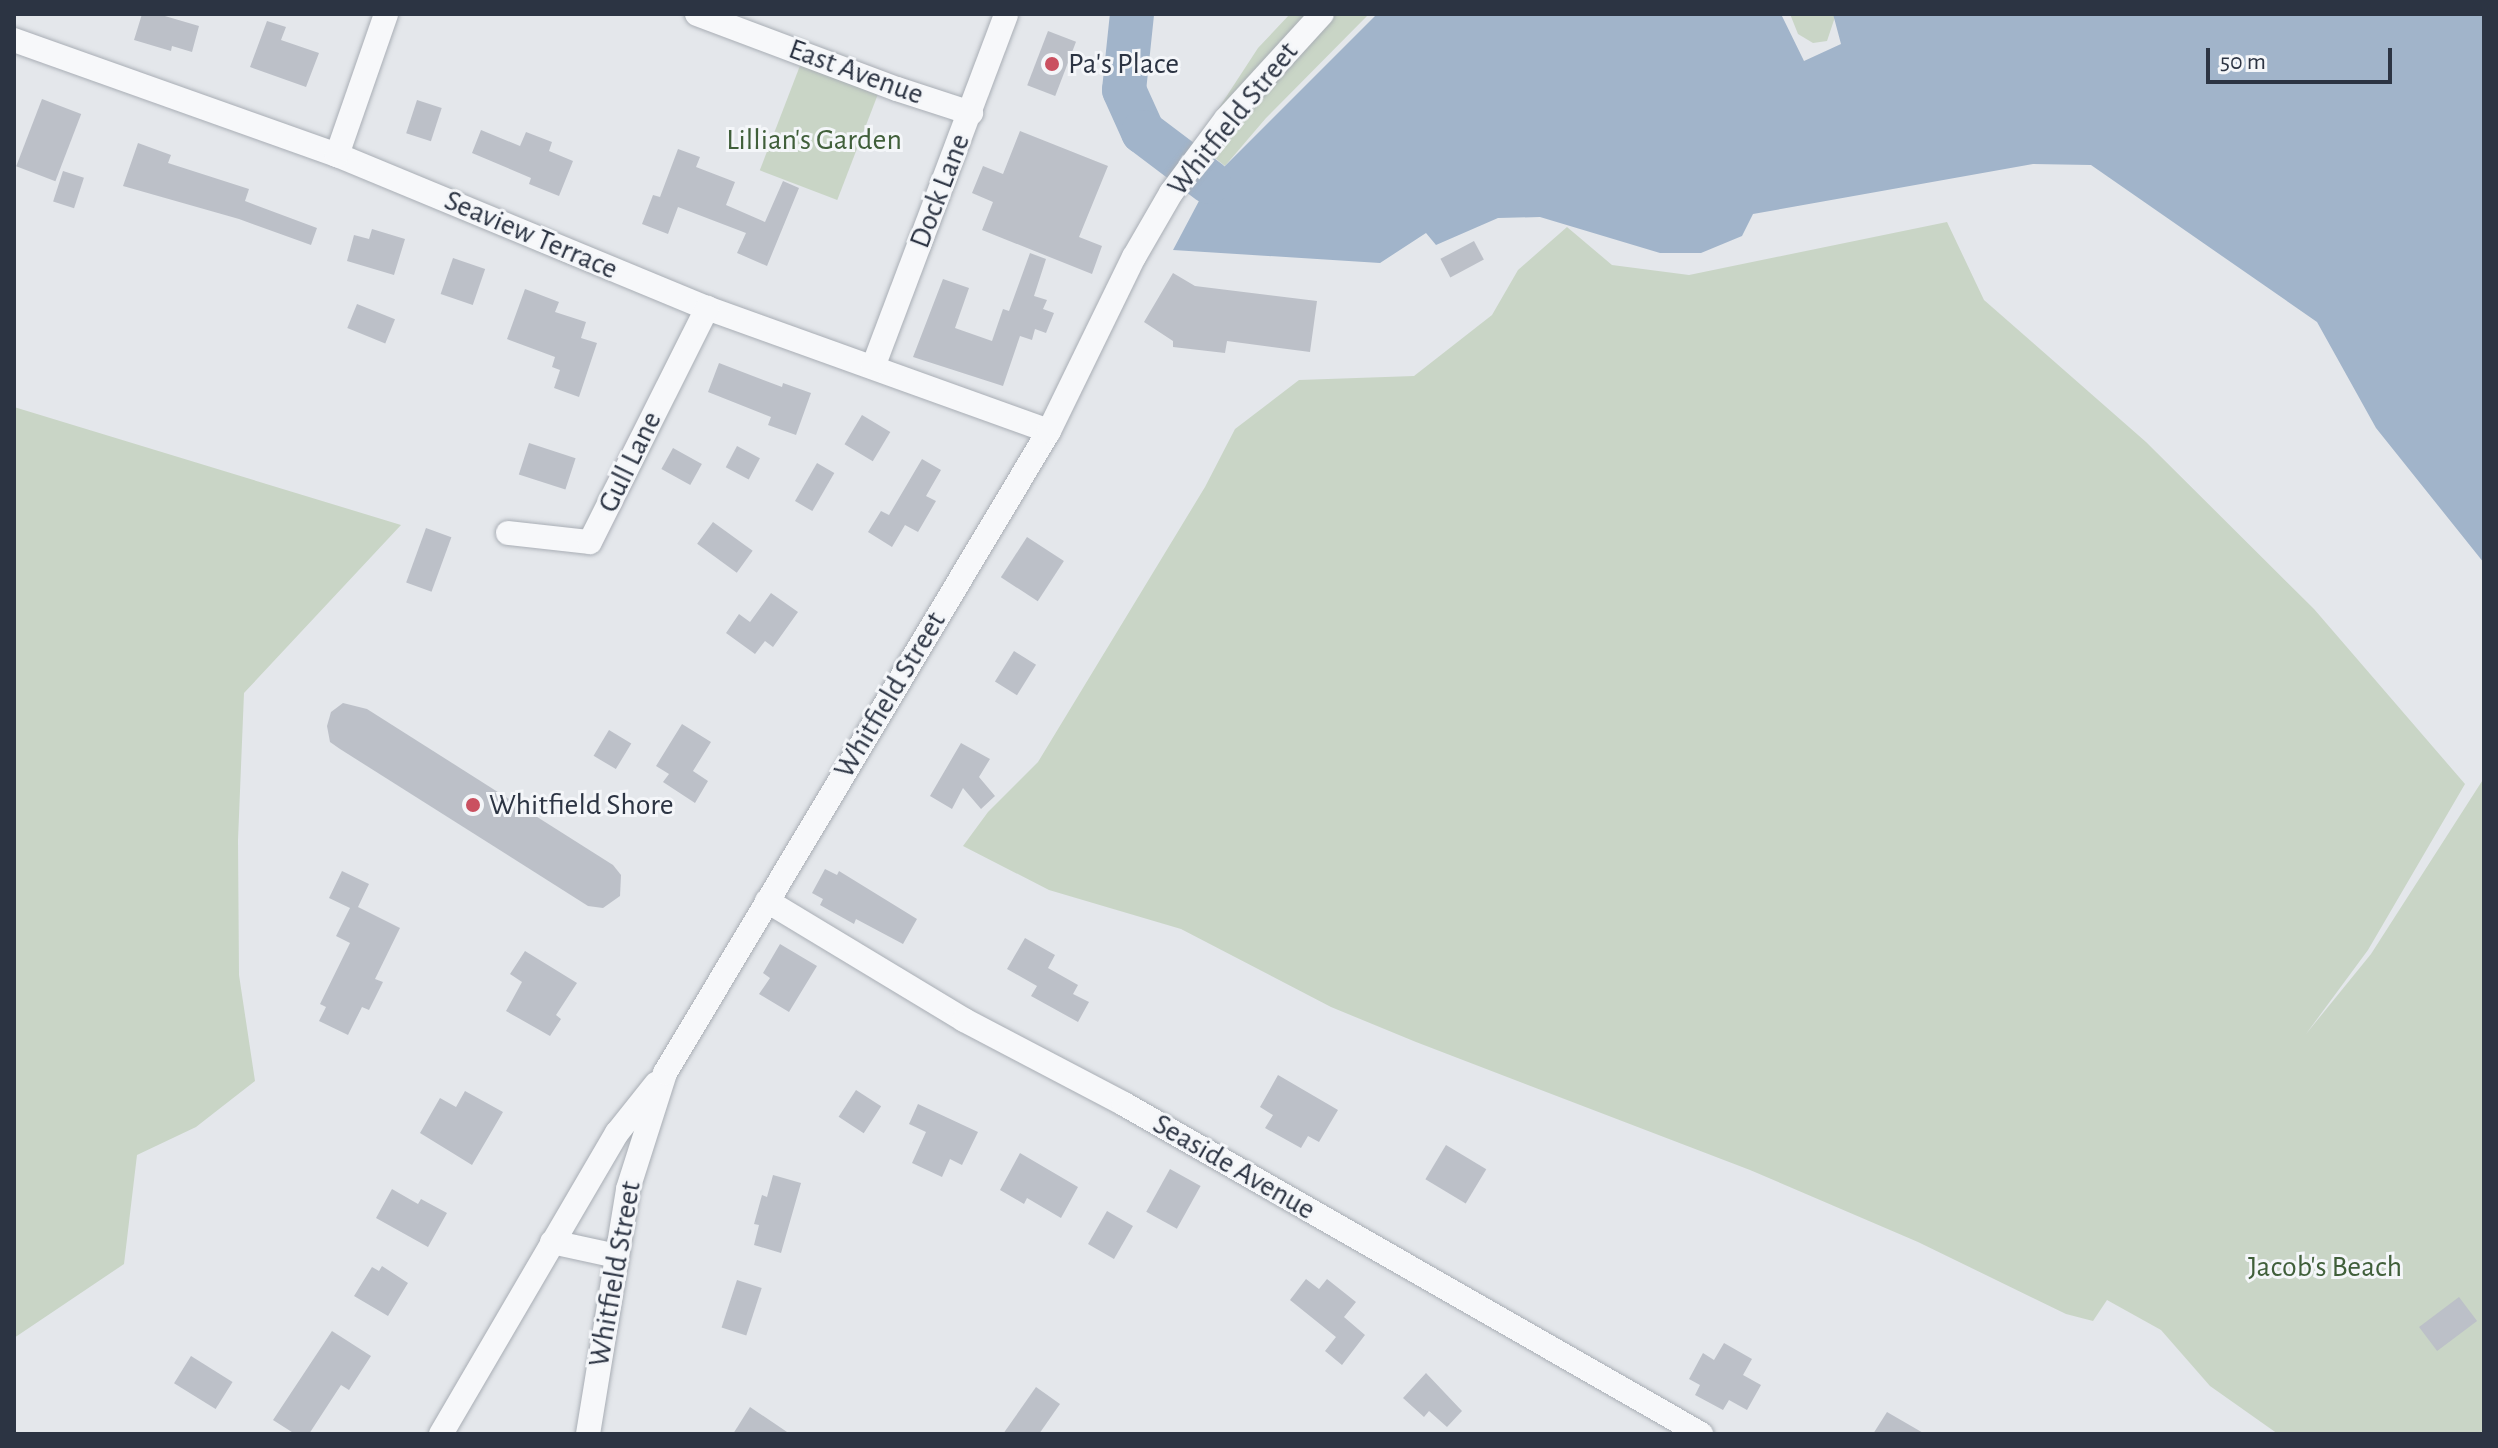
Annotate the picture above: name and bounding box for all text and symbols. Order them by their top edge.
street label: East Avenue [784,31,928,113]
scale bar [2210,32,2396,82]
street label: Whitfield Street [1160,35,1306,203]
place label: Pa's Place [1068,46,1179,82]
text: 50 m [2220,50,2266,74]
marker: Pa's Place [1043,55,1061,73]
park label: Lillian's Garden [726,122,902,158]
street label: Dock Lane [902,129,978,253]
street label: Seaview Terrace [439,182,623,288]
street label: Gull Lane [590,406,670,518]
street label: Whitfield Street [826,605,954,785]
place label: Whitfield Shore [489,787,674,823]
marker: Whitfield Shore [464,796,482,814]
street label: Seaside Avenue [1146,1106,1322,1228]
street label: Whitfield Street [581,1178,649,1370]
park label: Jacob's Beach [2248,1249,2402,1285]

